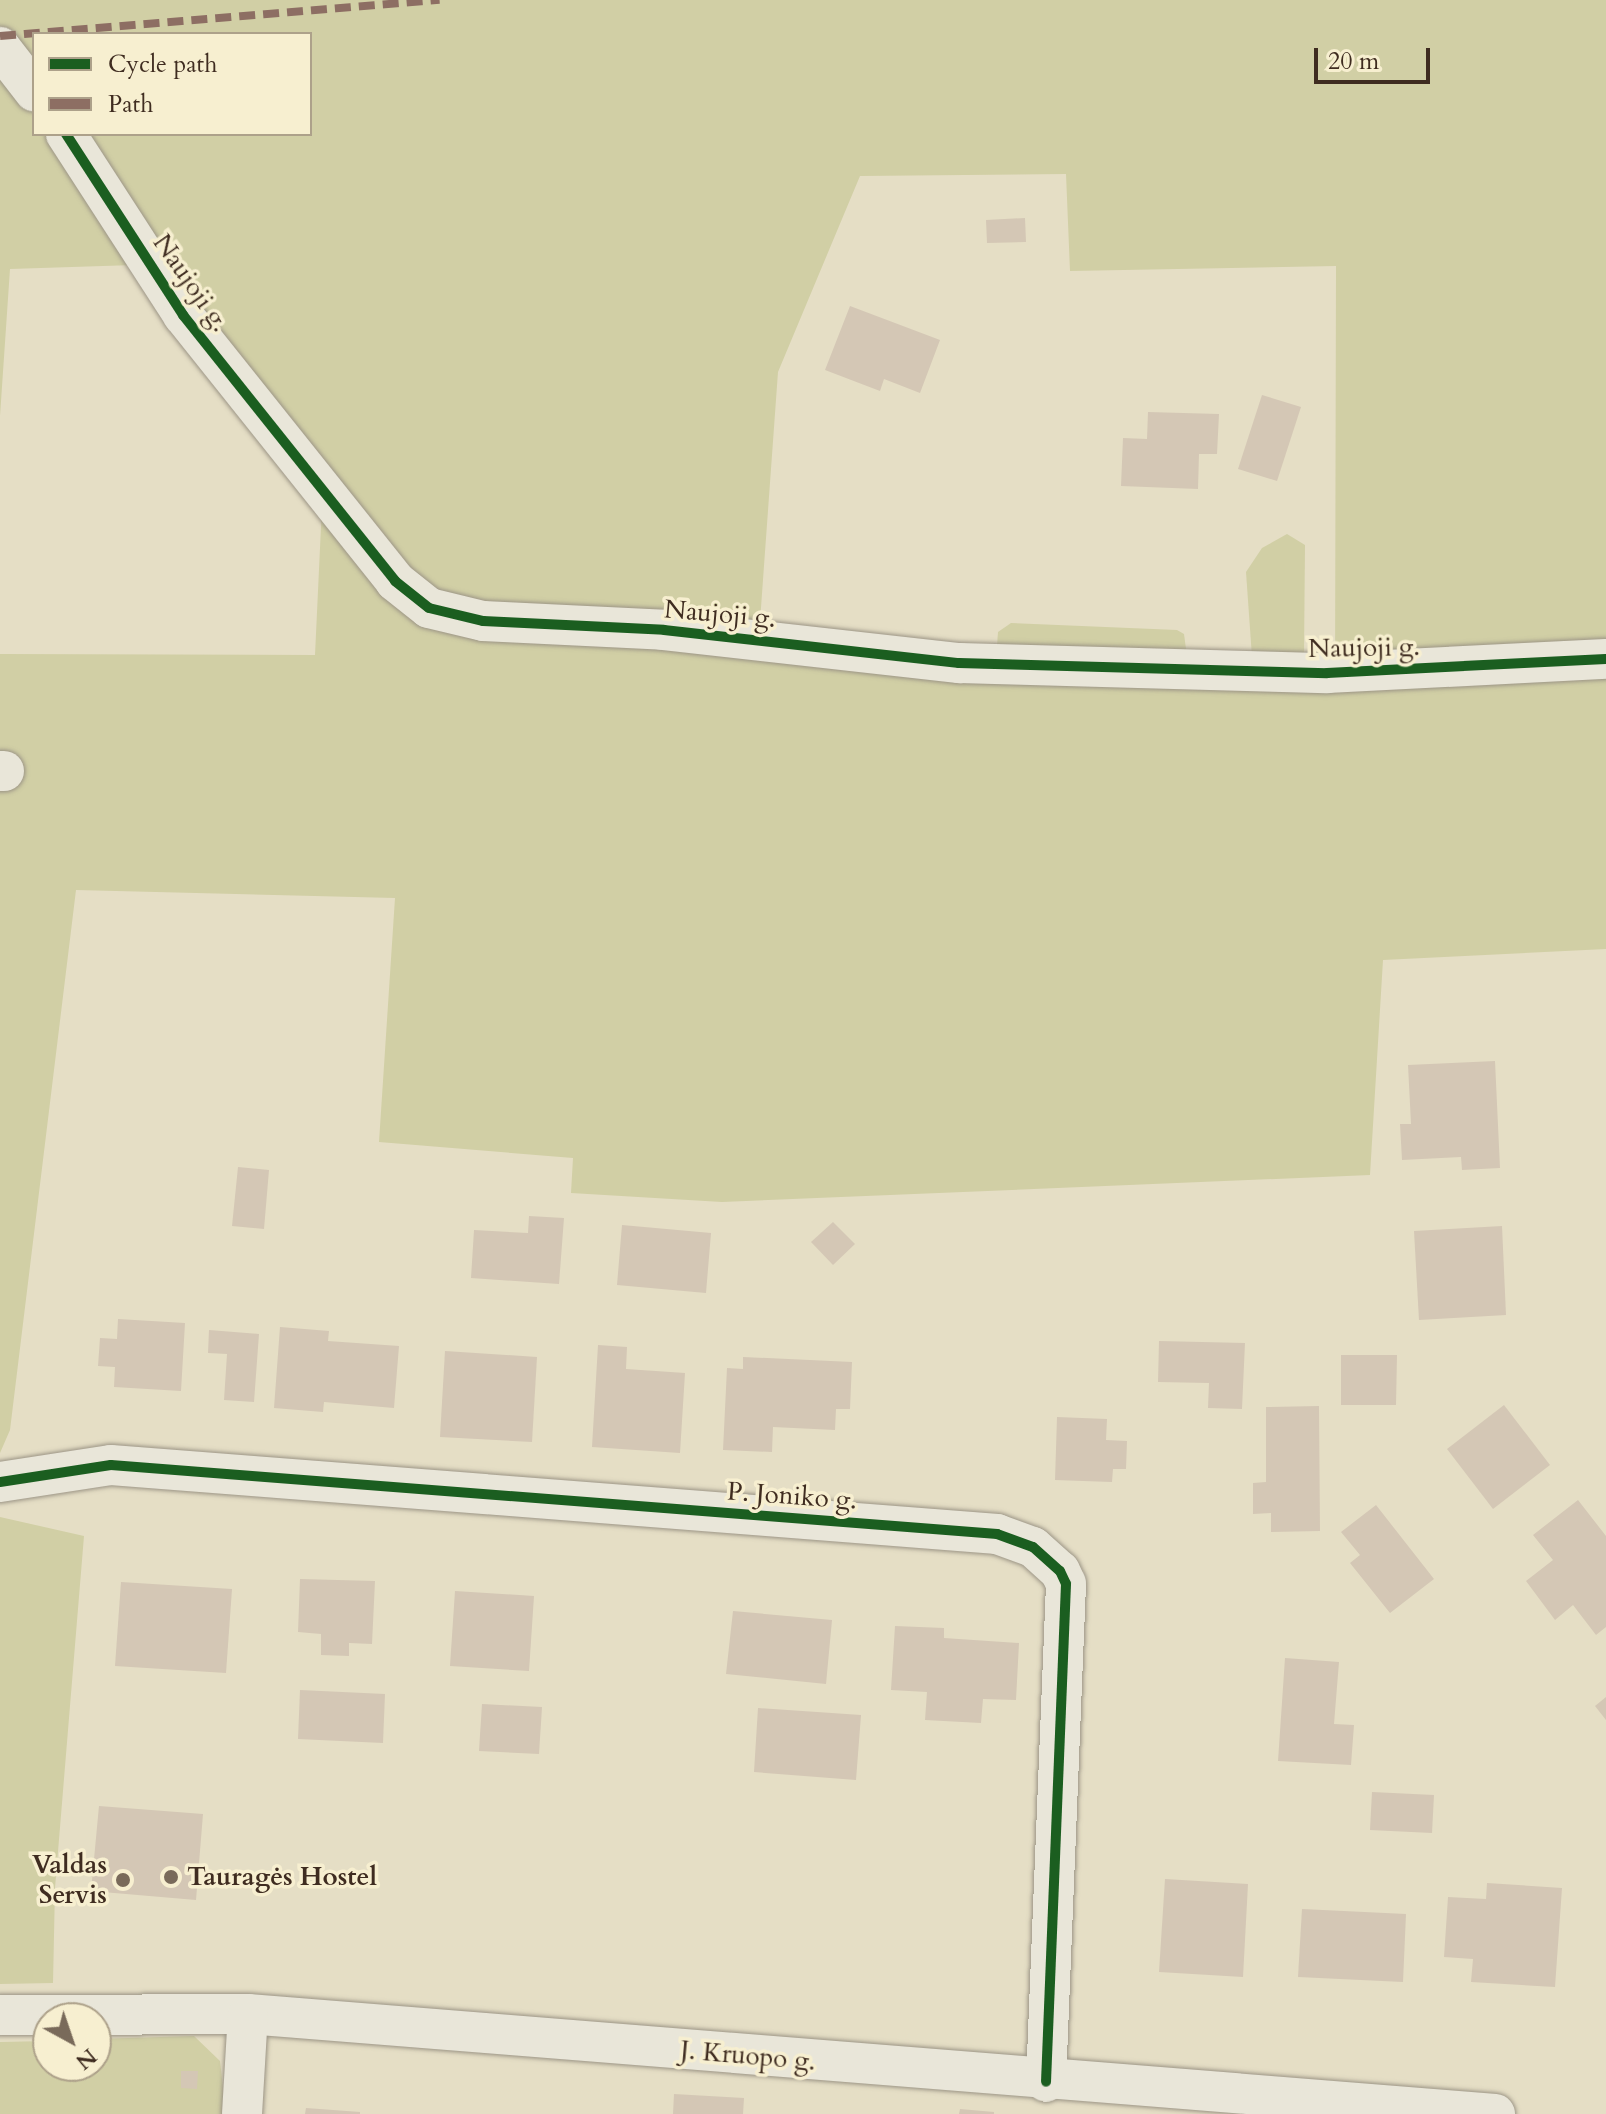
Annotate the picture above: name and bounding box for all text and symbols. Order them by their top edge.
legend [32,32,312,136]
scale bar [1318,32,1434,82]
text: 20 m [1328,45,1379,78]
text: Cycle path [108,48,217,81]
text: Path [108,88,153,121]
street label: Naujoji g. [146,228,236,338]
street label: Naujoji g. [663,594,777,634]
street label: Naujoji g. [1308,631,1420,665]
street label: P. Joniko g. [726,1476,858,1516]
place label: Valdas Servis [32,1849,107,1910]
place label: Tauragės Hostel [187,1861,377,1893]
marker: Tauragės Hostel [162,1868,180,1886]
marker: Valdas Servis [114,1871,132,1889]
north arrow [32,2002,112,2082]
street label: J. Kruopo g. [679,2035,817,2077]
text: N [69,2041,103,2076]

